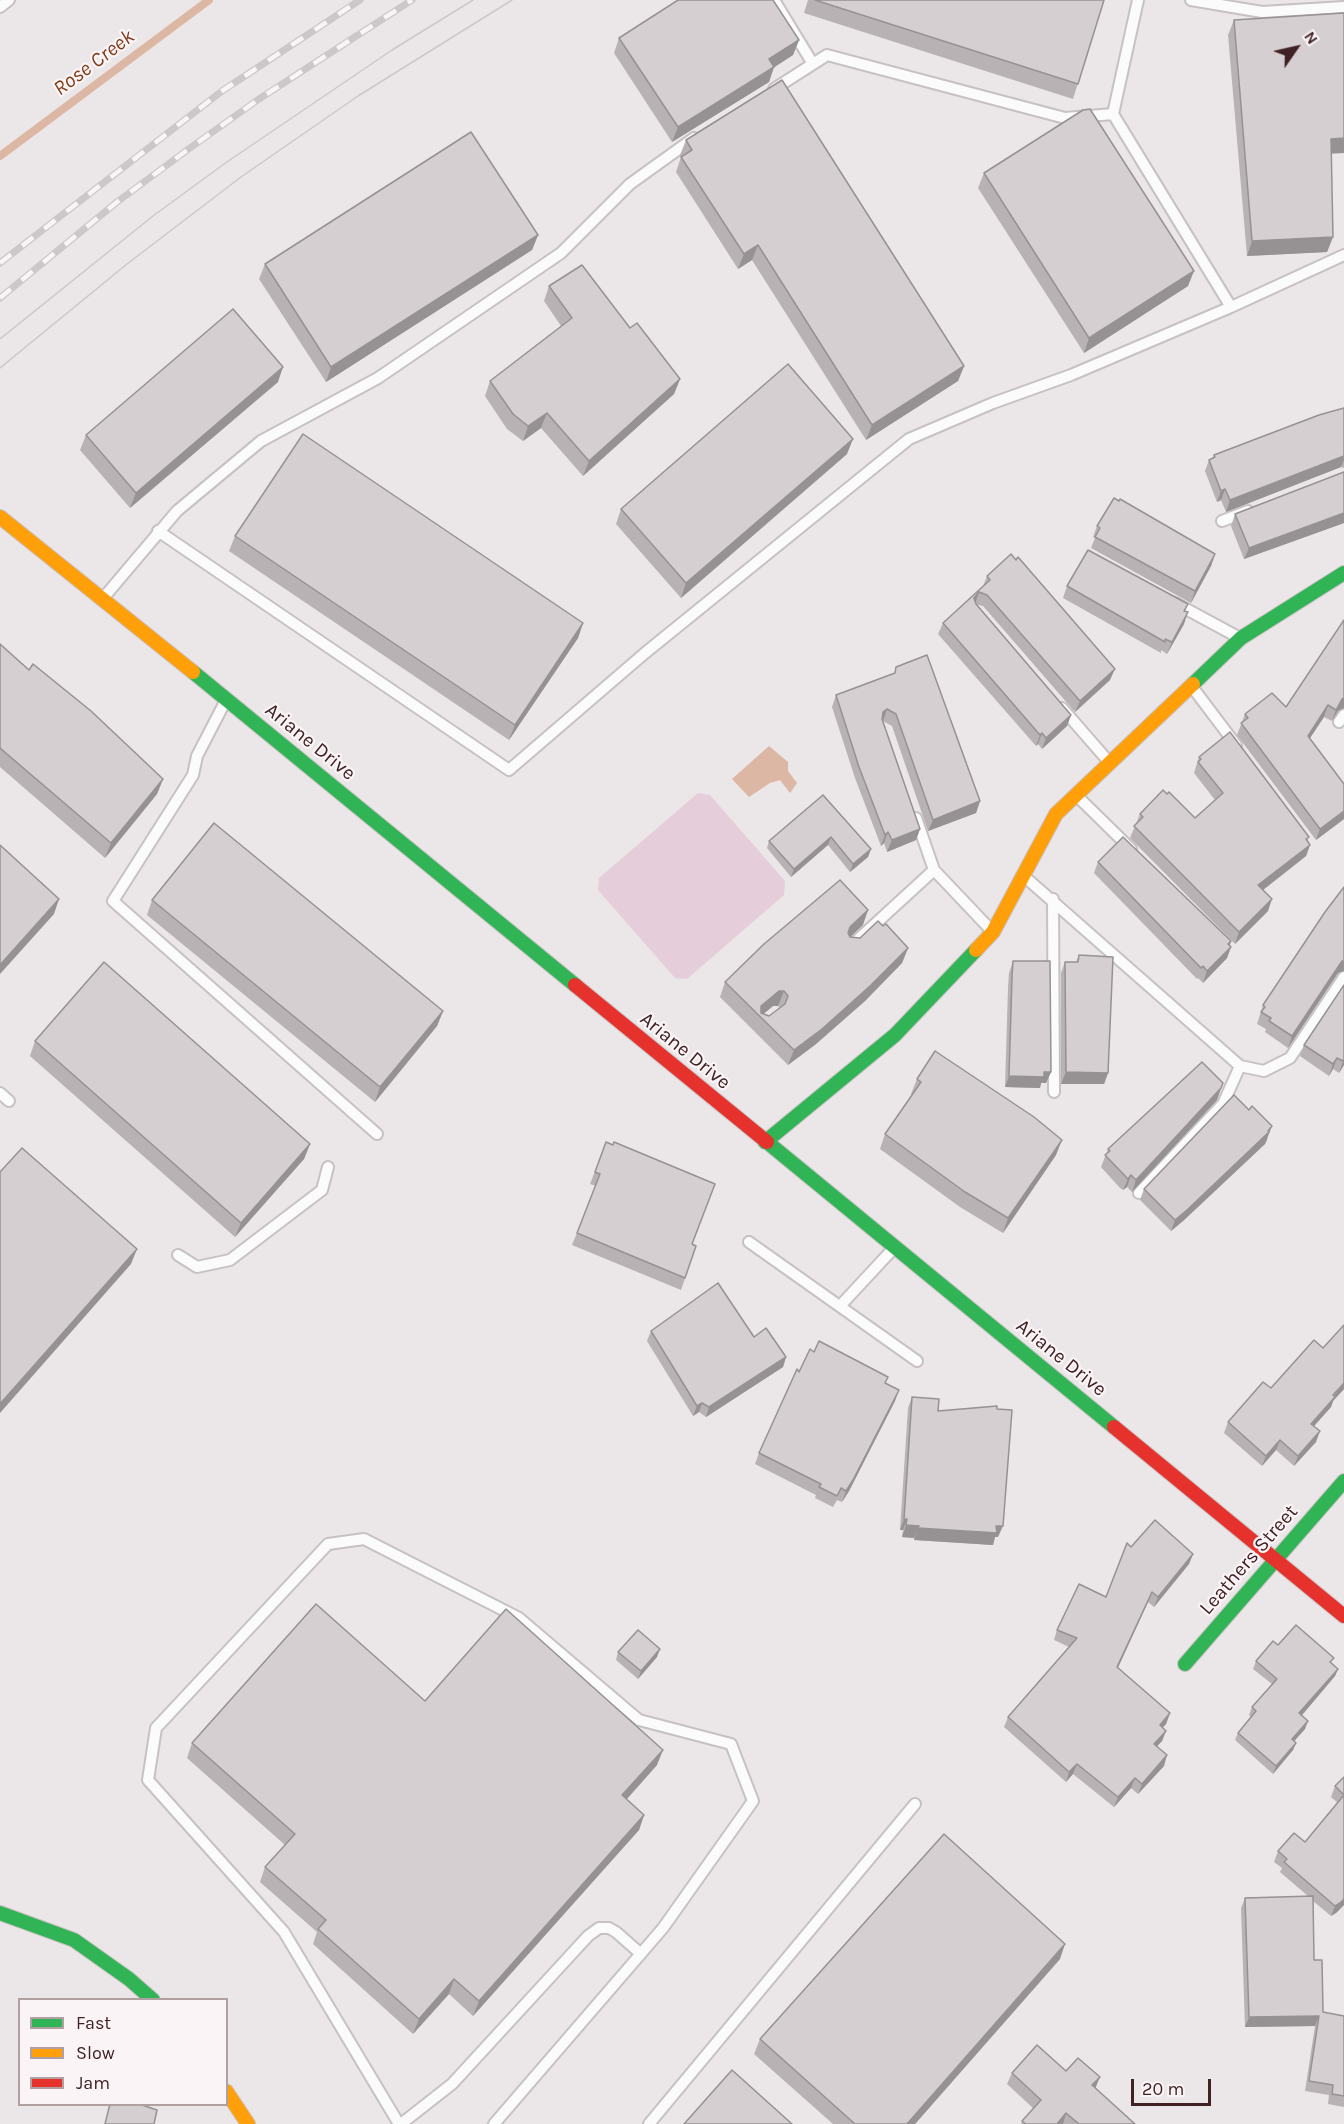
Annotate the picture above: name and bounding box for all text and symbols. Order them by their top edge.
north arrow [1266,18,1326,78]
water label: Rose Creek [48,24,140,102]
text: N [1300,28,1322,48]
street label: Ariane Drive [260,698,360,786]
street label: Ariane Drive [635,1007,735,1095]
street label: Ariane Drive [1011,1314,1111,1402]
street label: Leathers Street [1195,1500,1303,1620]
legend [18,1998,228,2106]
text: Fast [76,2012,111,2034]
text: Slow [76,2042,115,2064]
scale bar [1134,2067,1214,2105]
text: Jam [76,2072,110,2094]
text: 20 m [1142,2078,1184,2100]

